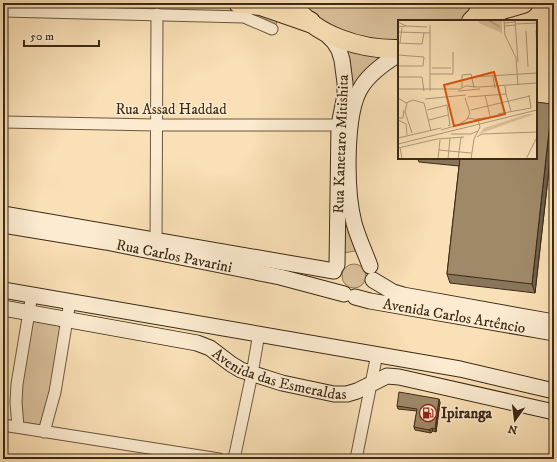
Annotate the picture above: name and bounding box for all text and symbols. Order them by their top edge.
inset map [398,20,537,159]
scale bar [24,22,99,48]
text: 50 m [30,29,54,44]
street label: Rua Kanetaro Mitishita [329,74,353,214]
street label: Rua Assad Haddad [115,100,227,119]
street label: Rua Carlos Pavarini [115,235,234,277]
street label: Avenida Carlos Artêncio [381,294,527,337]
street label: Avenida das Esmeraldas [208,344,346,404]
north arrow [495,400,535,440]
fuel station icon: Ipiranga [418,403,438,423]
place label: Ipiranga [441,404,493,423]
text: N [507,421,519,437]

